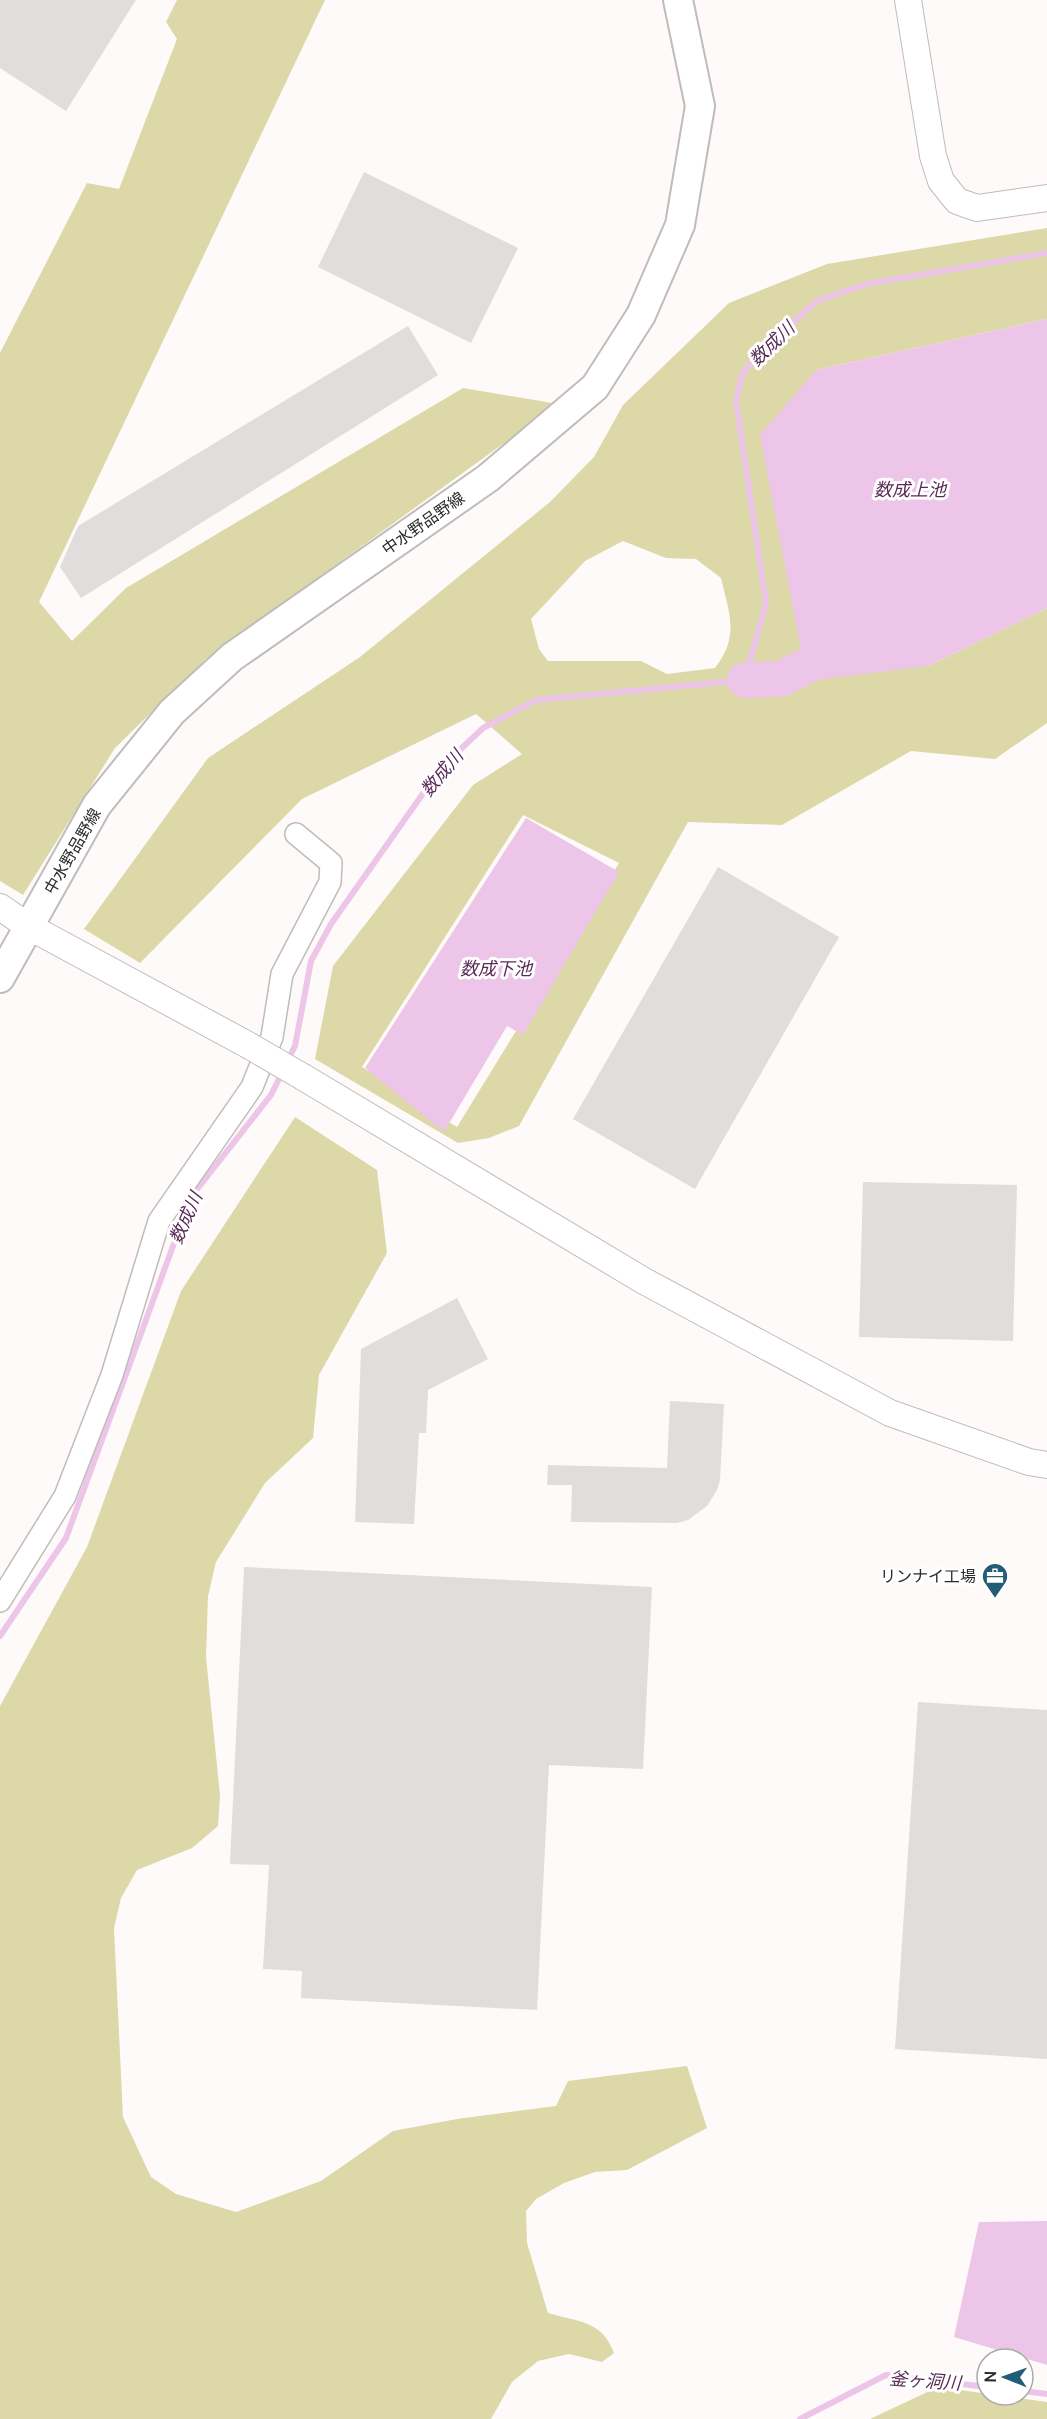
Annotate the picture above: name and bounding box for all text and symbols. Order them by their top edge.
water label: 数成川 [744,315,801,371]
water label: 数成上池 [874,477,948,501]
street label: 中水野品野線 [377,486,469,560]
water label: 数成川 [415,742,469,801]
street label: 中水野品野線 [38,804,106,898]
water label: 数成下池 [460,956,534,980]
water label: 数成川 [163,1186,208,1247]
office icon: リンナイ工場 [980,1561,1010,1599]
place label: リンナイ工場 [880,1565,976,1587]
north arrow [975,2347,1035,2407]
water label: 釜ヶ洞川 [888,2366,964,2395]
text: N [979,2371,1001,2383]

